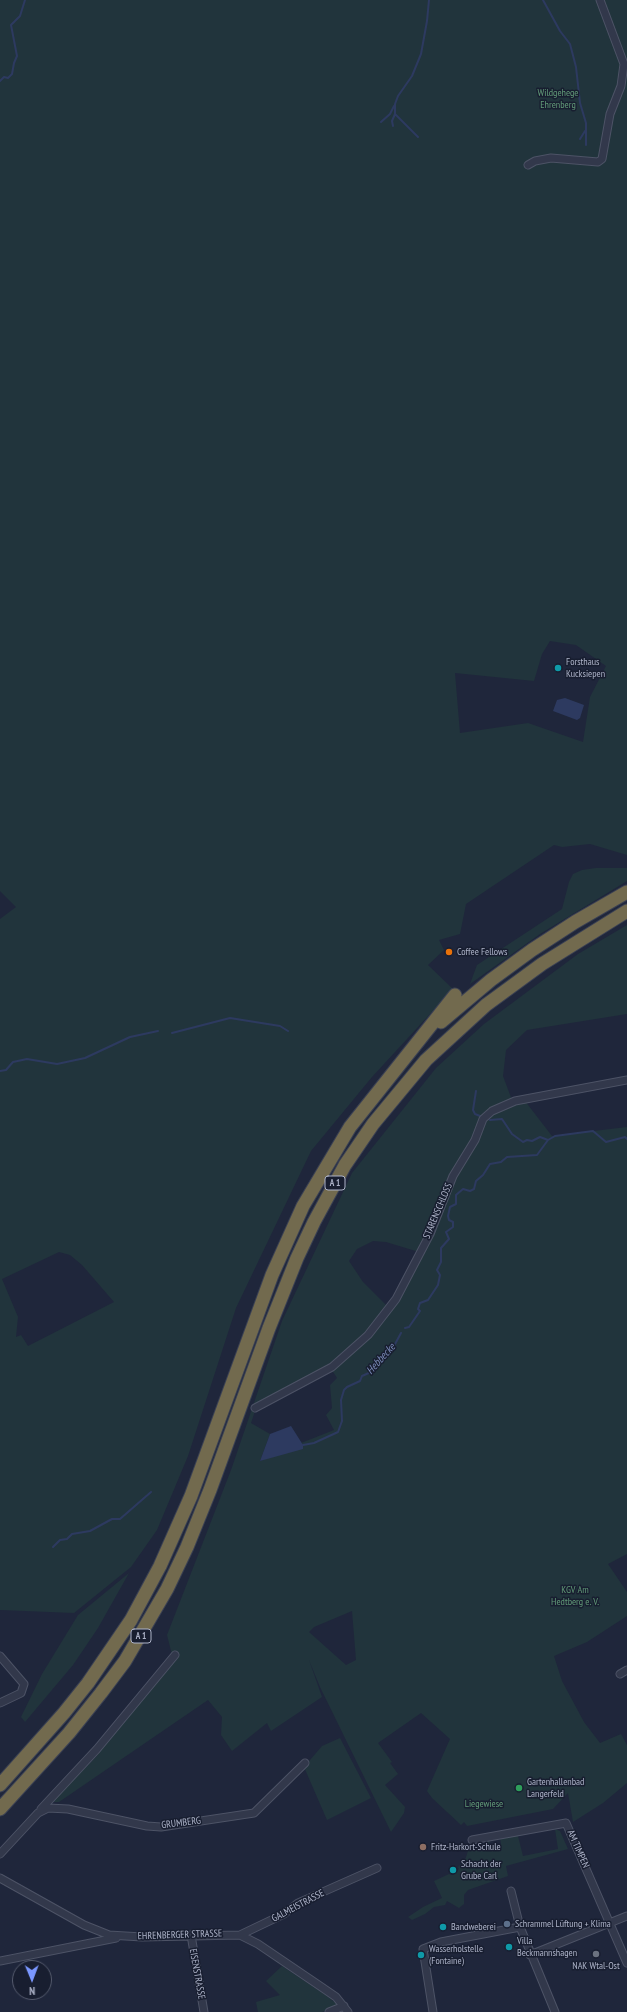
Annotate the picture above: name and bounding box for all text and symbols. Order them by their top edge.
park label: Wildgehege Ehrenberg [538,87,578,110]
place label: Forsthaus Kucksiepen [566,656,605,680]
marker: Forsthaus Kucksiepen [553,663,563,673]
place label: Coffee Fellows [457,946,507,958]
marker: Coffee Fellows [444,947,454,957]
road number: A 1 [325,1176,345,1190]
street label: STARENSCHLOSS [421,1181,455,1241]
water label: Hebbecke [364,1341,398,1377]
park label: KGV Am Hedtberg e. V. [551,1584,599,1608]
road number: A 1 [131,1629,151,1643]
place label: Gartenhallenbad Langerfeld [527,1776,584,1800]
marker: Gartenhallenbad Langerfeld [514,1783,524,1793]
park label: Liegewiese [465,1798,503,1810]
street label: GRUMBERG [161,1815,201,1831]
street label: AM TIMPEN [564,1828,592,1870]
place label: Fritz-Harkort-Schule [431,1841,501,1853]
marker: Fritz-Harkort-Schule [418,1842,428,1852]
place label: Schacht der Grube Carl [461,1858,501,1882]
marker: Schacht der Grube Carl [448,1865,458,1875]
street label: GALMEISTRASSE [270,1887,326,1925]
place label: Schrammel Lüftung + Klima [515,1918,611,1930]
marker: Schrammel Lüftung + Klima [502,1919,512,1929]
place label: Bandweberei [451,1921,496,1933]
marker: Bandweberei [438,1922,448,1932]
street label: EHRENBERGER STRASSE [137,1928,223,1942]
place label: Villa Beckmannshagen [517,1935,577,1958]
marker: Villa Beckmannshagen [504,1942,514,1952]
place label: Wasserholstelle (Fontaine) [429,1943,483,1966]
street label: EISENSTRASSE [187,1948,207,2000]
marker: NAK Wtal-Ost [591,1949,601,1959]
marker: Wasserholstelle (Fontaine) [416,1950,426,1960]
north arrow [12,1960,52,2000]
place label: NAK Wtal-Ost [572,1960,620,1972]
text: N [29,1984,35,1998]

